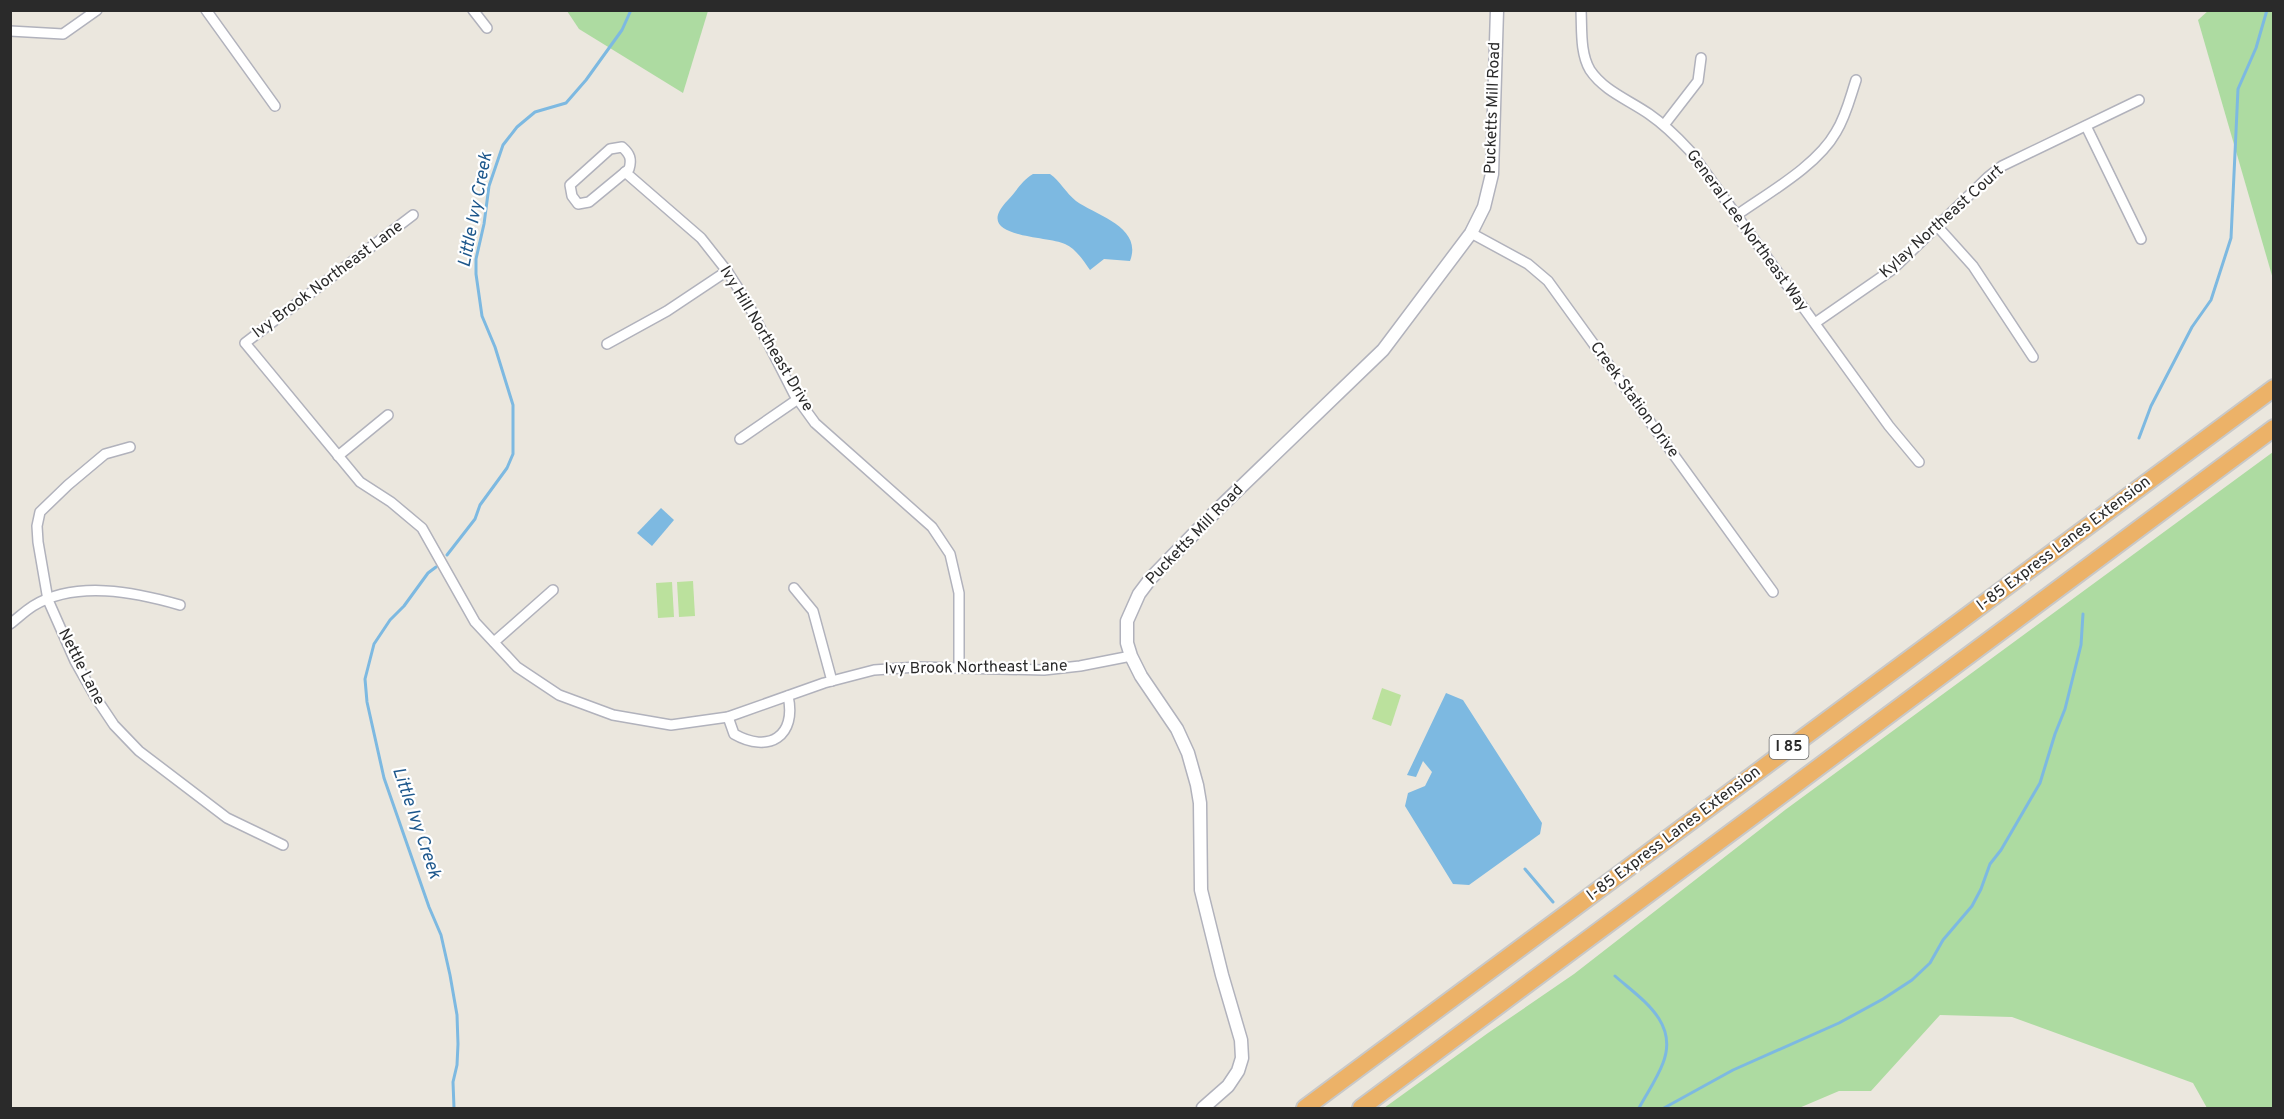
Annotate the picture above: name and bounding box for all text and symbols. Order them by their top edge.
street label: Pucketts Mill Road [1481,42,1505,174]
street label: General Lee Northeast Way [1681,146,1813,316]
water label: Little Ivy Creek [454,150,499,269]
street label: Kylay Northeast Court [1876,161,2008,283]
street label: Ivy Brook Northeast Lane [249,217,407,343]
street label: Ivy Hill Northeast Drive [715,263,817,415]
street label: Creek Station Drive [1585,338,1683,462]
street label: I-85 Express Lanes Extension [1973,472,2155,616]
street label: Pucketts Mill Road [1142,480,1248,590]
street label: Nettle Lane [53,625,109,709]
street label: Ivy Brook Northeast Lane [884,656,1068,680]
road number: I 85 [1770,735,1808,759]
street label: I-85 Express Lanes Extension [1583,762,1765,906]
water label: Little Ivy Creek [386,764,446,883]

